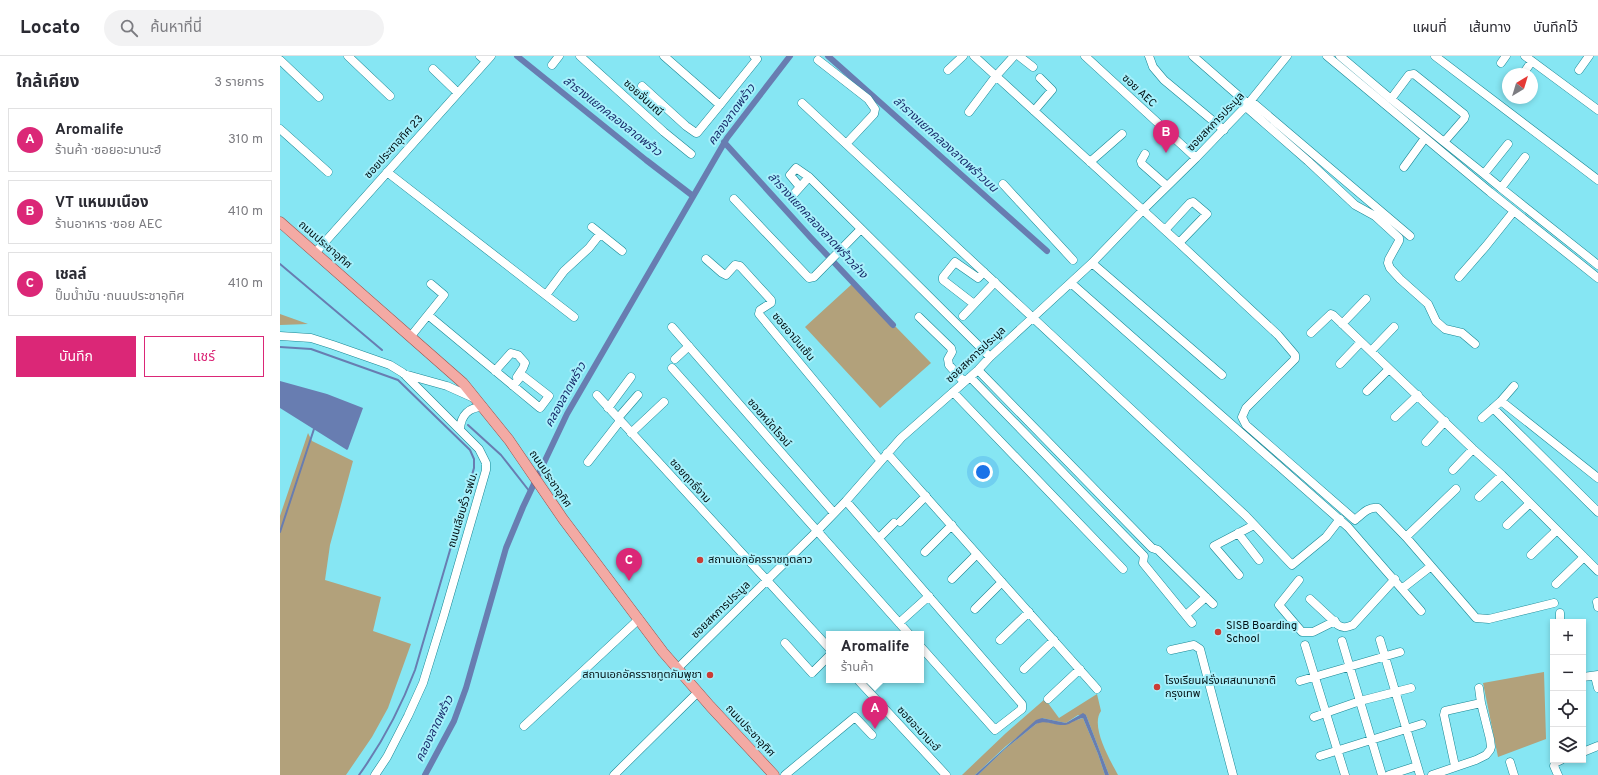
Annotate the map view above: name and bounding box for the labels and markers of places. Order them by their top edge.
pin: B [1153,120,1179,153]
pin: C [616,548,642,581]
place label: สถานเอกอัครราชทูตลาว [708,553,812,567]
marker: สถานเอกอัครราชทูตลาว [695,555,705,565]
place label: SISB Boarding School [1226,619,1297,646]
marker: SISB Boarding School [1213,627,1223,637]
place label: สถานเอกอัครราชทูตกัมพูชา [582,668,702,682]
marker: สถานเอกอัครราชทูตกัมพูชา [705,670,715,680]
place label: โรงเรียนฝรั่งเศสนานาชาติ กรุงเทพ [1165,673,1276,701]
marker: โรงเรียนฝรั่งเศสนานาชาติ กรุงเทพ [1152,682,1162,692]
pin: A [862,696,888,729]

